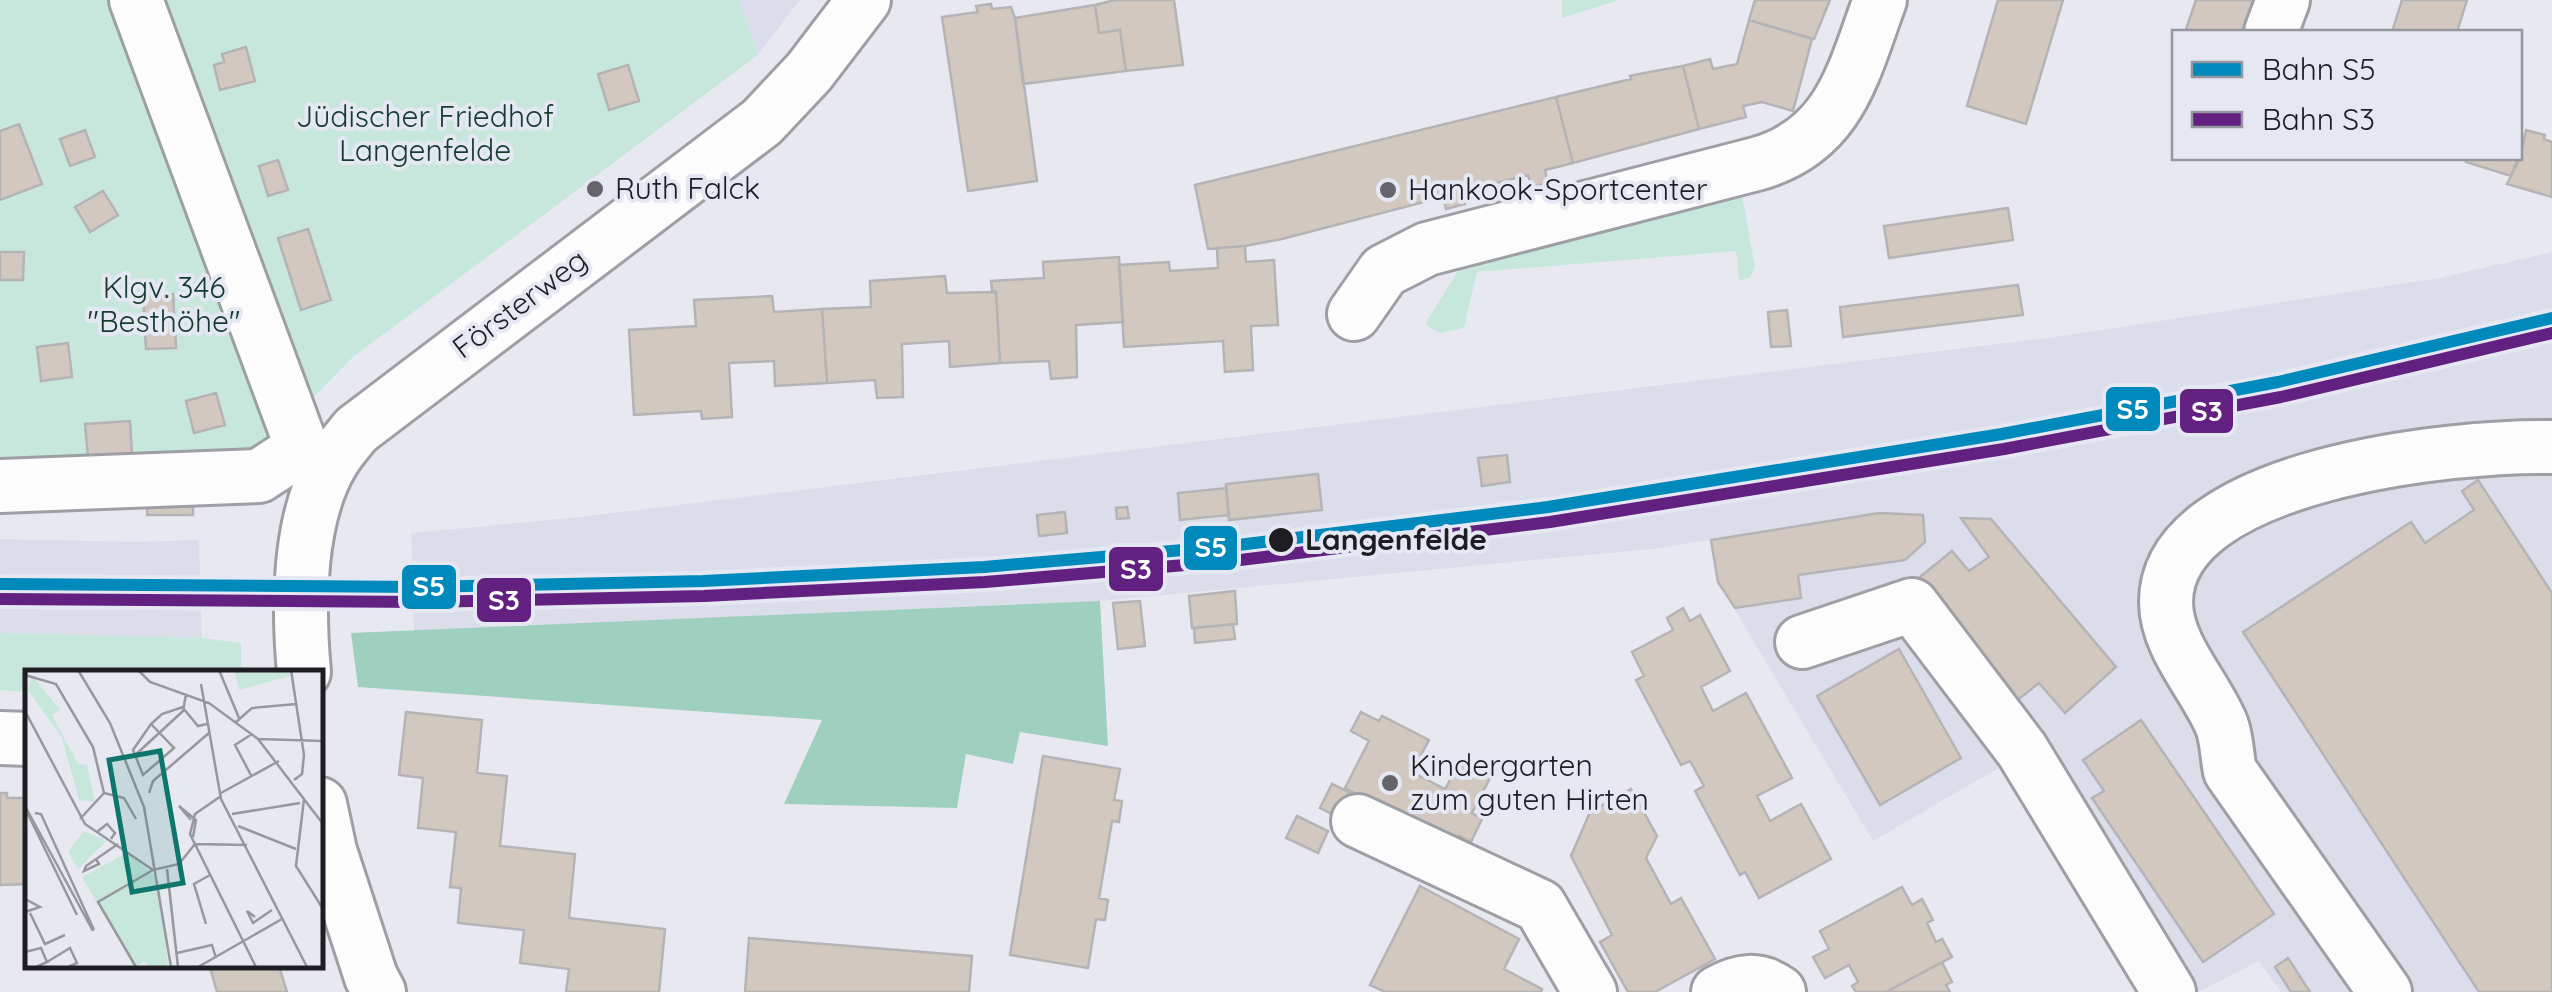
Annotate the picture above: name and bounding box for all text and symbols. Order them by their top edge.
legend [2172,30,2522,160]
text: Bahn S5 [2262,50,2376,88]
park label: Jüdischer Friedhof Langenfelde [296,97,554,169]
text: Bahn S3 [2262,100,2375,138]
place label: Ruth Falck [615,169,760,207]
place label: Hankook-Sportcenter [1408,170,1708,208]
marker: Ruth Falck [584,178,606,200]
marker: Hankook-Sportcenter [1377,179,1399,201]
street label: Försterweg [445,240,594,366]
park label: Klgv. 346 "Besthöhe" [88,268,240,340]
line badge: S5 [2104,385,2162,433]
line badge: S3 [2178,387,2235,435]
text: S5 [2117,391,2149,426]
text: S3 [2191,393,2223,428]
place label: Langenfelde [1305,520,1487,558]
line badge: S5 [1182,524,1239,572]
marker: Langenfelde [1266,525,1296,555]
text: S5 [1195,529,1227,564]
line badge: S3 [1107,545,1165,593]
text: S3 [1120,551,1152,586]
line badge: S5 [400,563,458,611]
text: S5 [413,568,445,603]
line badge: S3 [475,576,533,624]
text: S3 [488,582,520,617]
inset map [25,670,322,967]
place label: Kindergarten zum guten Hirten [1410,746,1649,818]
marker: Kindergarten zum guten Hirten [1379,772,1401,794]

